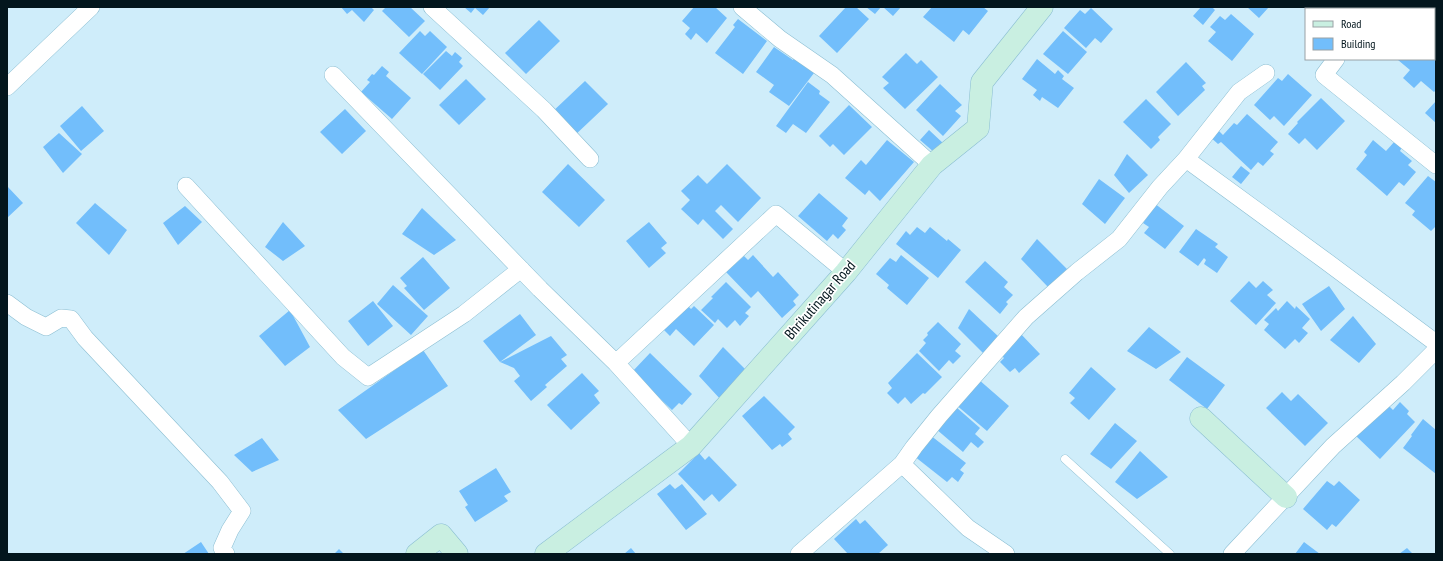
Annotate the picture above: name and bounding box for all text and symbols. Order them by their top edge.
legend [1305,8,1435,60]
text: Road [1341,16,1361,31]
text: Building [1341,36,1376,51]
street label: Bhrikutinagar Road [780,256,859,343]

